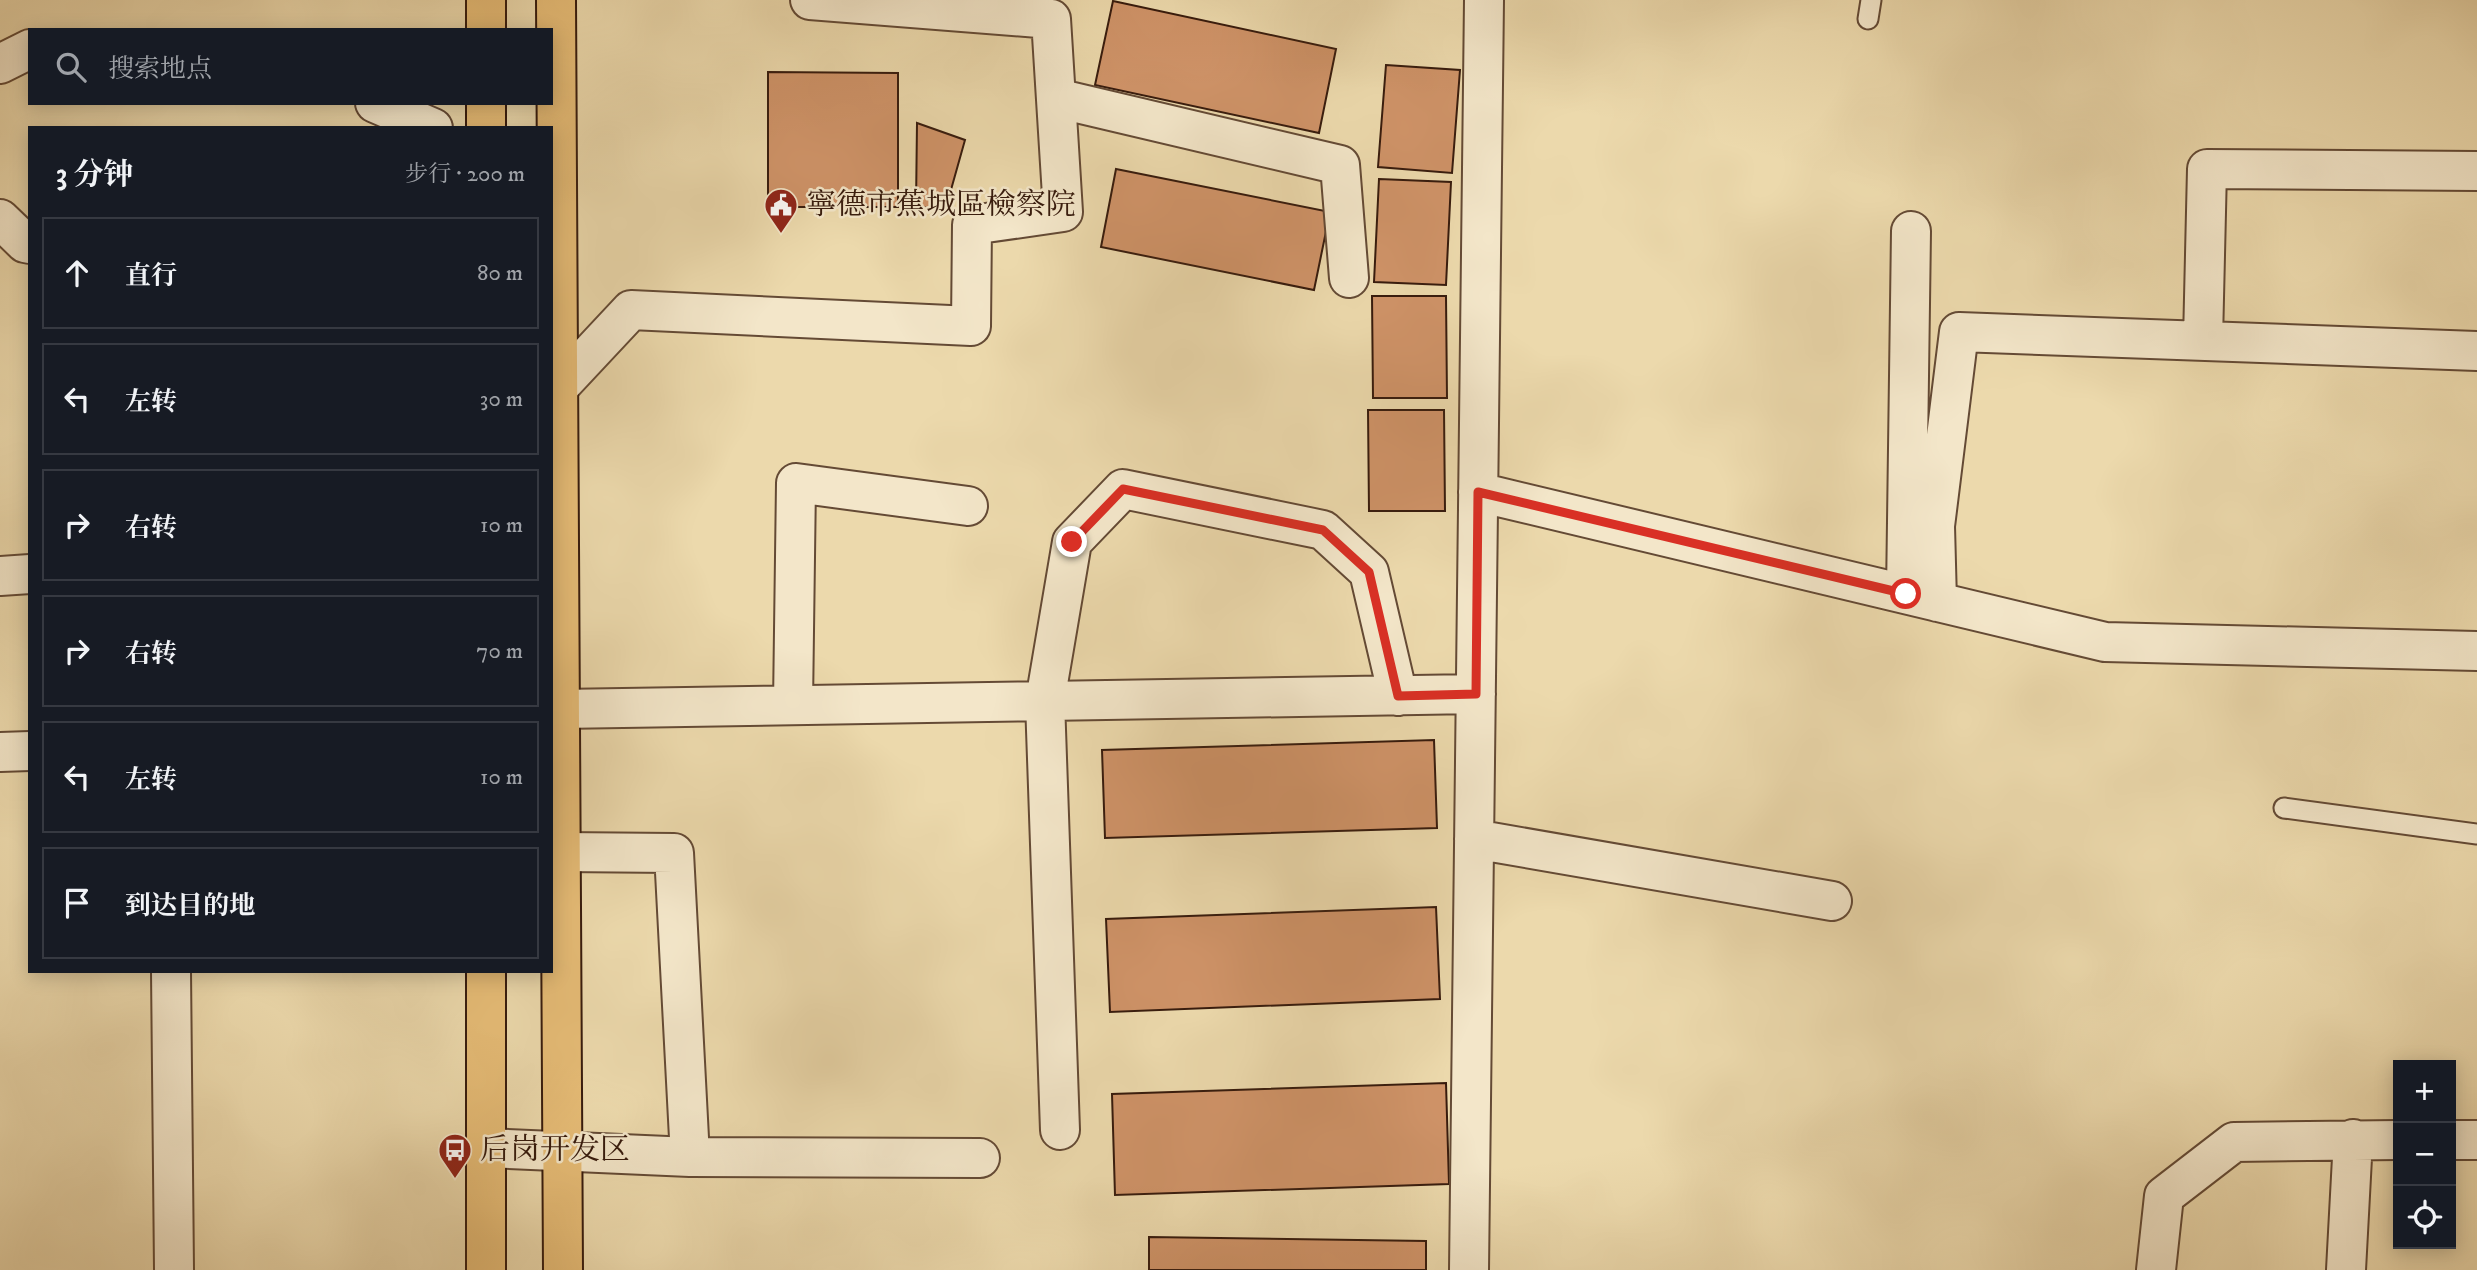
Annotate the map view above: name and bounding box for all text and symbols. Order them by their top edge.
search box [28,28,553,105]
icon: search [52,48,90,86]
text: 搜索地点 [108,53,212,86]
text: 3 分钟 [56,157,134,194]
text: 步行 · 200 m [405,160,525,189]
public building icon: 寧德市蕉城區檢察院 [762,186,800,235]
place label: 寧德市蕉城區檢察院 [806,187,1076,224]
icon: ahead [58,254,96,292]
text: 80 m [477,259,523,288]
text: 直行 [125,260,177,293]
icon: left [58,380,96,418]
text: 30 m [480,385,523,414]
text: 左转 [125,386,177,419]
icon: right [58,506,96,544]
text: 10 m [480,511,523,540]
text: 右转 [125,512,177,545]
route end [1056,526,1087,557]
route start [1890,578,1921,609]
icon: right [58,632,96,670]
text: 70 m [476,637,523,666]
text: 右转 [125,638,177,671]
icon: left [58,758,96,796]
text: 10 m [480,763,523,792]
text: 左转 [125,764,177,797]
icon: arrive [58,884,96,922]
text: 到达目的地 [125,890,255,923]
map controls [2393,1060,2456,1249]
button: + [2393,1060,2456,1123]
button: − [2393,1123,2456,1186]
bus stop icon: 后岗开发区 [436,1131,474,1180]
place label: 后岗开发区 [480,1132,630,1169]
button: locate [2393,1186,2456,1249]

